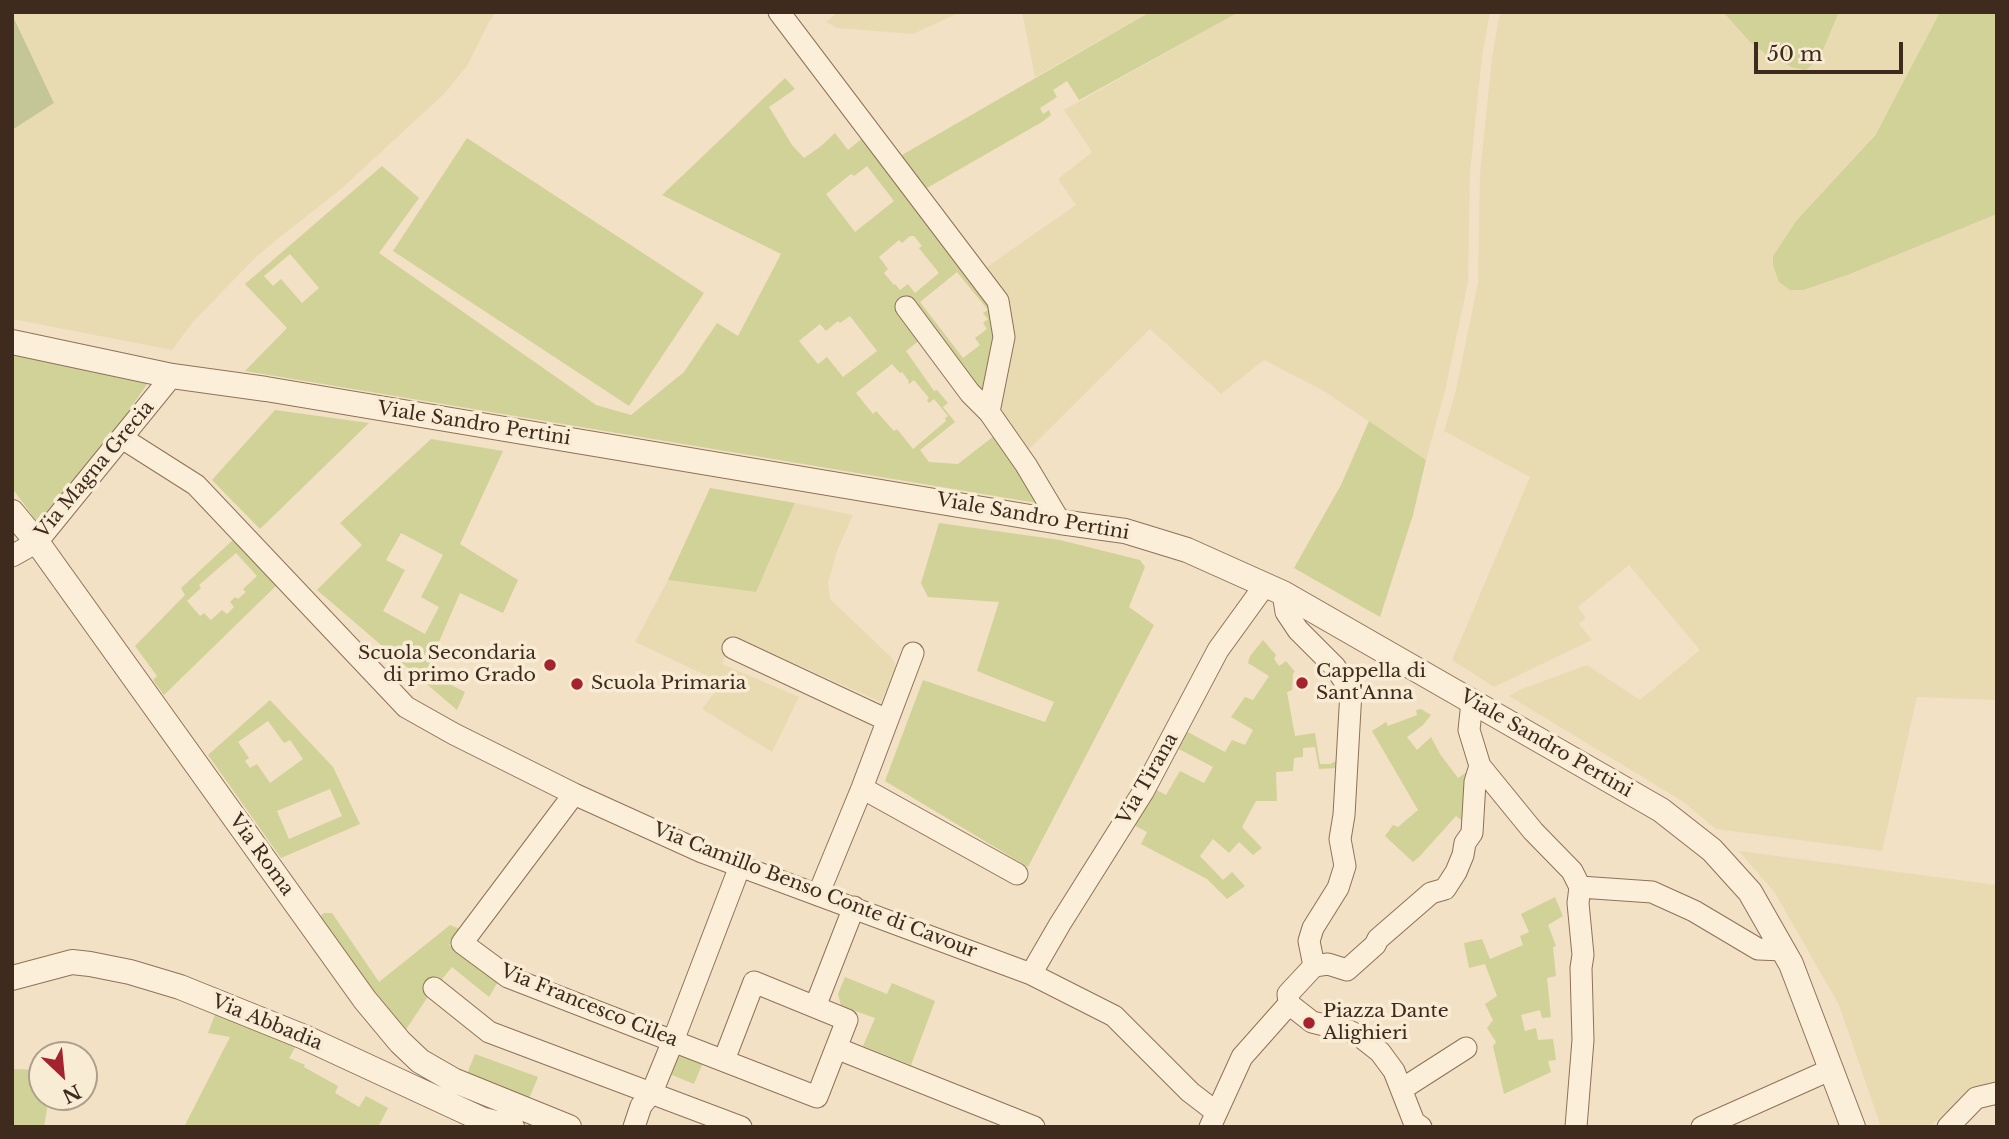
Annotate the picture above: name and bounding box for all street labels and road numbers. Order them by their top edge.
street label: Via Magna Grecia [31,397,159,543]
street label: Viale Sandro Pertini [376,397,572,451]
street label: Viale Sandro Pertini [935,489,1131,545]
street label: Viale Sandro Pertini [1456,685,1636,803]
street label: Via Tirana [1113,729,1183,829]
street label: Via Roma [224,810,298,900]
street label: Via Camillo Benso Conte di Cavour [650,819,980,963]
street label: Via Francesco Cilea [497,960,681,1052]
street label: Via Abbadia [208,991,326,1055]

